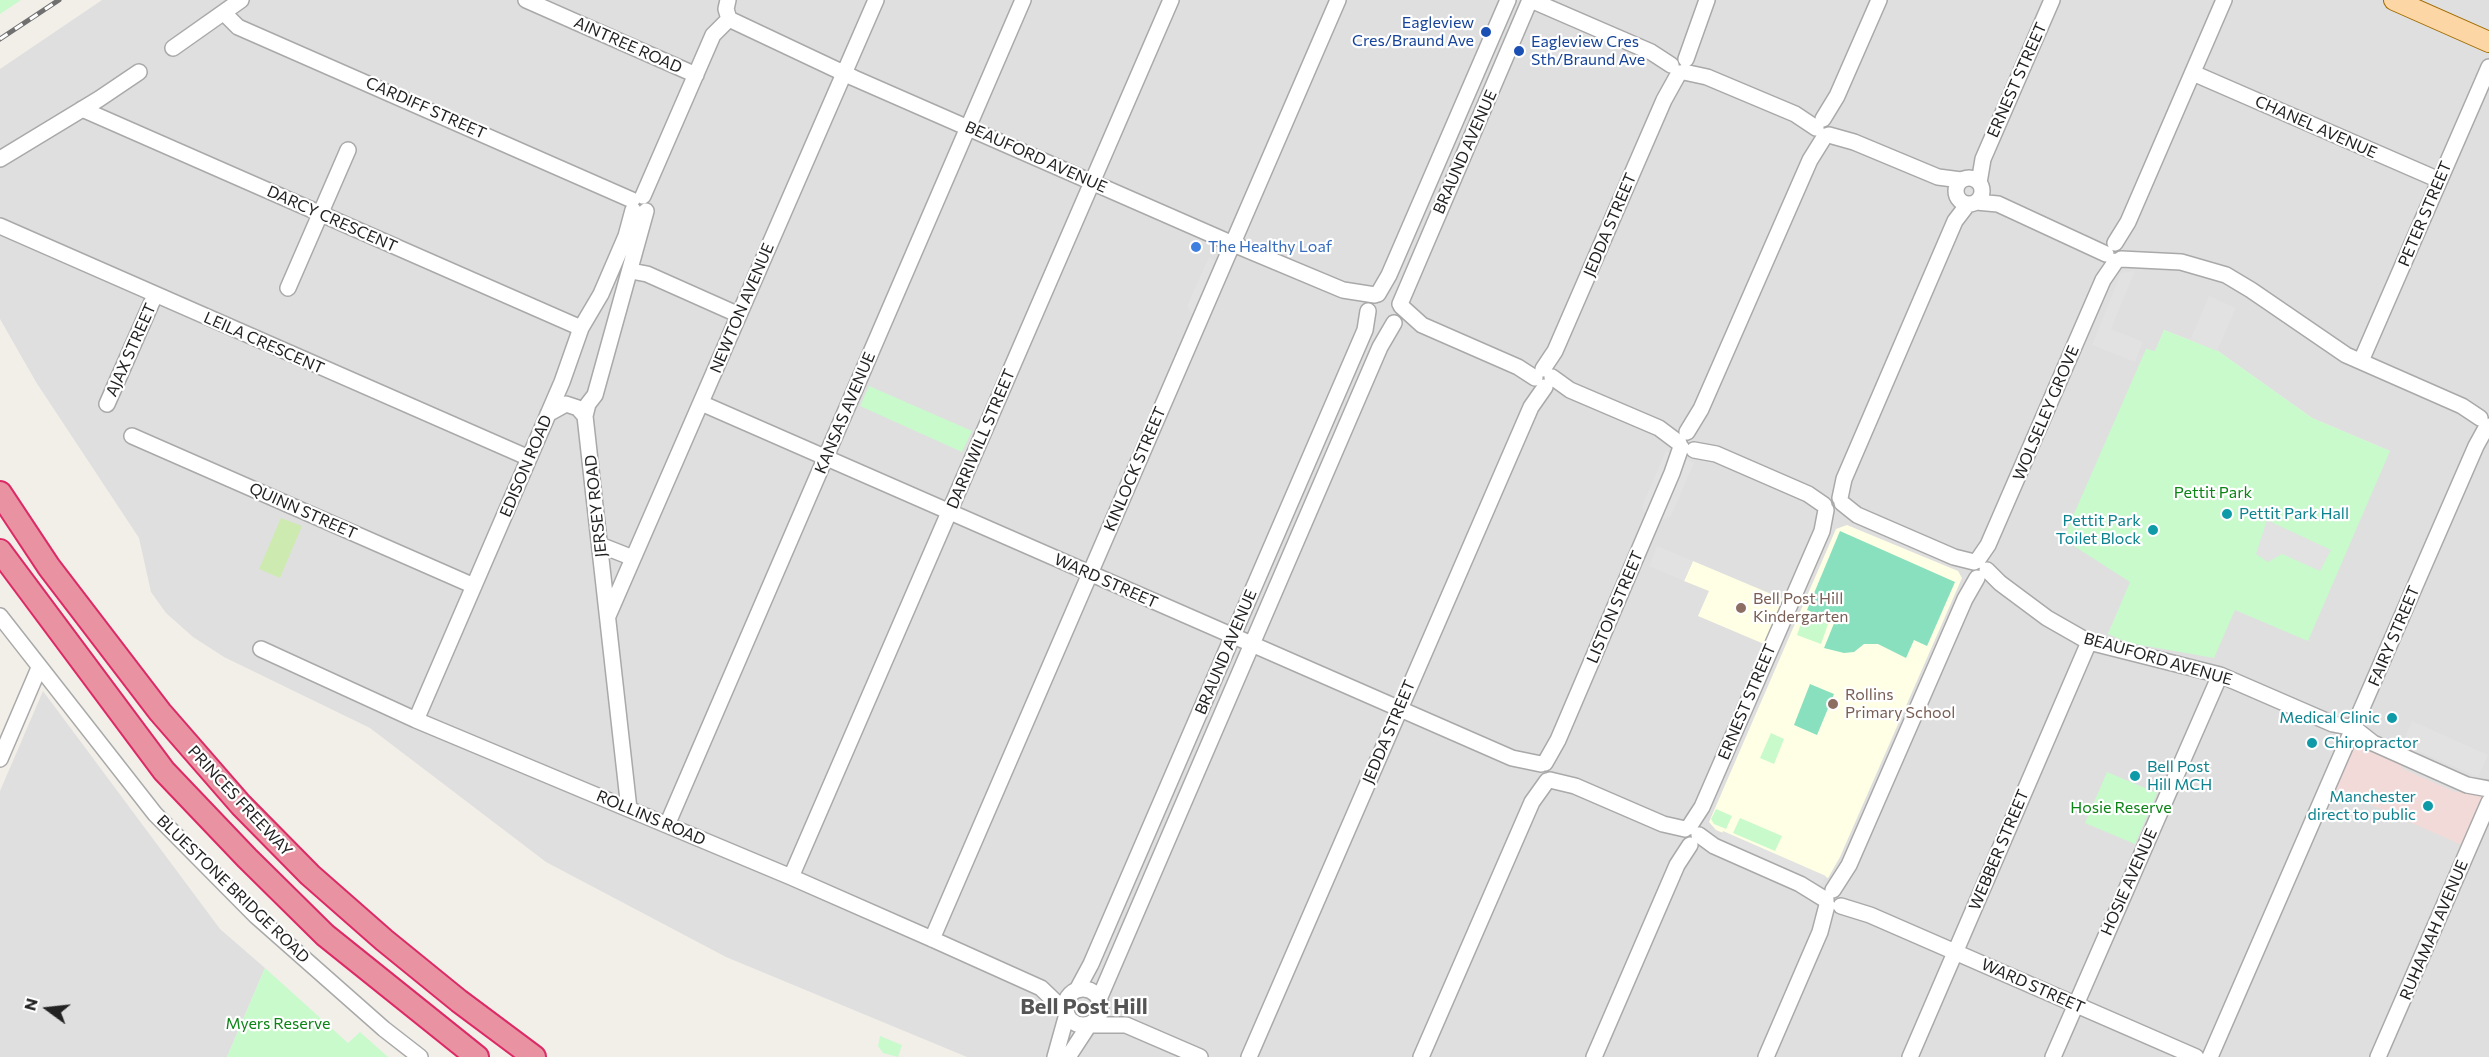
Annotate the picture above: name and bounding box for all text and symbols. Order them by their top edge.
street label: AINTREE ROAD [571,13,685,77]
place label: Eagleview Cres/Braund Ave [1352,13,1474,51]
street label: ERNEST STREET [1983,20,2051,140]
marker: Eagleview Cres/Braund Ave [1479,25,1493,39]
place label: Eagleview Cres Sth/Braund Ave [1531,32,1645,70]
marker: Eagleview Cres Sth/Braund Ave [1512,44,1526,58]
street label: CARDIFF STREET [363,73,489,143]
street label: BRAUND AVENUE [1429,87,1501,217]
street label: CHANEL AVENUE [2252,92,2380,162]
street label: BEAUFORD AVENUE [962,117,1110,197]
street label: PETER STREET [2394,158,2456,270]
street label: JEDDA STREET [1580,170,1640,280]
street label: DARCY CRESCENT [264,182,400,256]
place label: The Healthy Loaf [1208,237,1332,257]
street label: NEWTON AVENUE [706,240,778,376]
marker: The Healthy Loaf [1189,240,1203,254]
street label: AJAX STREET [102,300,160,400]
street label: LEILA CRESCENT [201,308,327,378]
street label: WOLSELEY GROVE [2009,343,2083,483]
street label: KANSAS AVENUE [811,349,879,477]
street label: DARRIWILL STREET [943,366,1019,512]
street label: KINLOCK STREET [1100,404,1170,534]
street label: EDISON ROAD [496,412,556,520]
street label: JERSEY ROAD [581,454,611,558]
street label: QUINN STREET [246,479,360,543]
park label: Pettit Park [2174,483,2252,503]
place label: Pettit Park Hall [2239,504,2349,524]
marker: Pettit Park Hall [2220,507,2234,521]
place label: Pettit Park Toilet Block [2056,511,2141,549]
marker: Pettit Park Toilet Block [2146,523,2160,537]
street label: LISTON STREET [1583,548,1647,666]
street label: WARD STREET [1051,550,1161,612]
street label: FAIRY STREET [2364,583,2424,689]
street label: BRAUND AVENUE [1191,587,1261,717]
place label: Bell Post Hill Kindergarten [1753,589,1848,627]
marker: Bell Post Hill Kindergarten [1734,601,1748,615]
street label: BEAUFORD AVENUE [2082,629,2234,689]
street label: ERNEST STREET [1714,641,1780,763]
street label: JEDDA STREET [1359,677,1419,787]
place label: Rollins Primary School [1845,685,1955,723]
marker: Rollins Primary School [1826,697,1840,711]
place label: Medical Clinic [2279,708,2380,728]
marker: Medical Clinic [2385,711,2399,725]
place label: Chiropractor [2324,733,2418,753]
marker: Chiropractor [2305,736,2319,750]
street label: PRINCES FREEWAY [184,742,296,860]
place label: Bell Post Hill MCH [2147,757,2212,795]
marker: Bell Post Hill MCH [2128,769,2142,783]
street label: ROLLINS ROAD [594,786,708,850]
street label: WEBBER STREET [1965,787,2033,913]
place label: Manchester direct to public [2308,787,2416,825]
park label: Hosie Reserve [2070,798,2172,818]
marker: Manchester direct to public [2421,799,2435,813]
street label: BLUESTONE BRIDGE ROAD [153,811,313,967]
street label: HOSIE AVENUE [2097,826,2161,938]
street label: RUHAMAH AVENUE [2396,857,2472,1003]
street label: WARD STREET [1978,955,2088,1017]
north arrow [18,979,78,1039]
district label: Bell Post Hill [1020,994,1148,1020]
text: N [19,996,41,1012]
park label: Myers Reserve [226,1014,330,1034]

